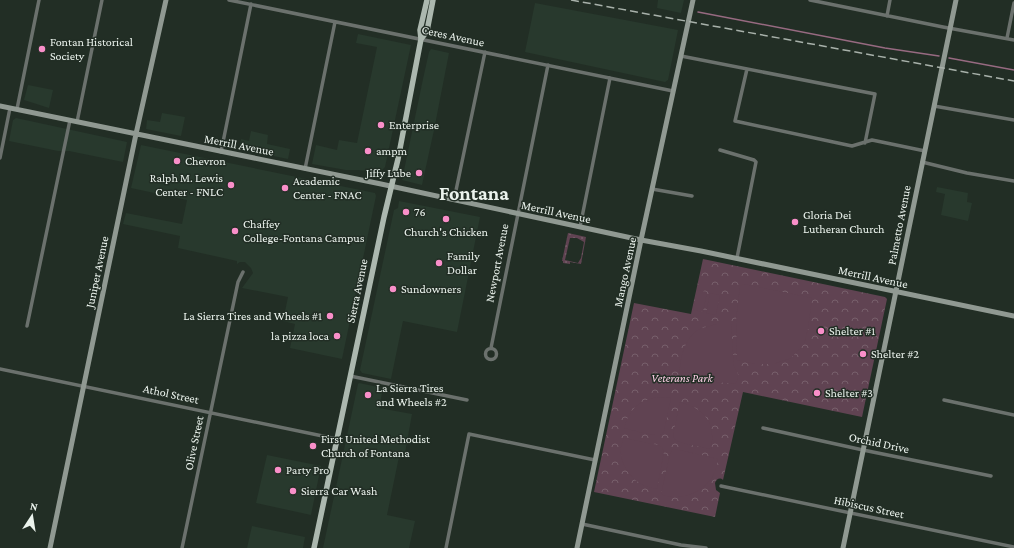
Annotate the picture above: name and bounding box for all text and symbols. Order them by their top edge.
street label: Ceres Avenue [420,23,486,49]
place label: Fontan Historical Society [50,35,133,63]
marker: Fontan Historical Society [37,44,47,54]
place label: Enterprise [389,118,439,132]
marker: Enterprise [376,120,386,130]
street label: Merrill Avenue [203,131,275,159]
place label: ampm [376,144,407,158]
marker: ampm [363,146,373,156]
place label: Chevron [185,154,226,168]
marker: Chevron [172,156,182,166]
place label: Jiffy Lube [365,166,411,180]
marker: Jiffy Lube [414,168,424,178]
place label: Ralph M. Lewis Center - FNLC [150,171,223,199]
place label: Academic Center - FNAC [293,174,362,202]
marker: Ralph M. Lewis Center - FNLC [226,180,236,190]
district label: Fontana [439,182,509,204]
marker: Academic Center - FNAC [280,183,290,193]
street label: Palmetto Avenue [884,184,914,266]
street label: Merrill Avenue [520,198,592,226]
place label: 76 [414,205,426,219]
marker: 76 [401,207,411,217]
place label: Gloria Dei Lutheran Church [803,208,885,236]
marker: Church's Chicken [441,214,451,224]
place label: Chaffey College-Fontana Campus [243,217,365,245]
marker: Gloria Dei Lutheran Church [790,217,800,227]
street label: Newport Avenue [482,222,512,304]
place label: Church's Chicken [404,225,489,239]
marker: Chaffey College-Fontana Campus [230,226,240,236]
street label: Juniper Avenue [82,235,111,310]
street label: Mango Avenue [611,236,639,308]
place label: Family Dollar [447,249,480,277]
street label: Sierra Avenue [343,258,371,324]
marker: Family Dollar [434,258,444,268]
street label: Merrill Avenue [837,263,909,291]
place label: Sundowners [401,282,461,296]
marker: Sundowners [388,284,398,294]
place label: La Sierra Tires and Wheels #1 [183,309,322,323]
marker: La Sierra Tires and Wheels #1 [325,311,335,321]
place label: Shelter #1 [829,324,875,338]
marker: Shelter #1 [816,326,826,336]
place label: la pizza loca [271,329,329,343]
marker: la pizza loca [332,331,342,341]
place label: Shelter #2 [871,347,919,361]
marker: Shelter #2 [858,349,868,359]
park label: Veterans Park [651,371,713,385]
street label: Athol Street [142,381,201,407]
place label: La Sierra Tires and Wheels #2 [376,381,447,409]
place label: Shelter #3 [825,386,873,400]
marker: Shelter #3 [812,388,822,398]
marker: La Sierra Tires and Wheels #2 [363,390,373,400]
street label: Olive Street [181,413,207,472]
street label: Orchid Drive [848,430,910,456]
place label: First United Methodist Church of Fontana [321,432,431,460]
marker: First United Methodist Church of Fontana [308,441,318,451]
place label: Party Pro [286,463,329,477]
marker: Party Pro [273,465,283,475]
place label: Sierra Car Wash [301,484,378,498]
marker: Sierra Car Wash [288,486,298,496]
street label: Hibiscus Street [833,493,906,521]
north arrow [12,496,52,536]
text: N [29,500,39,513]

